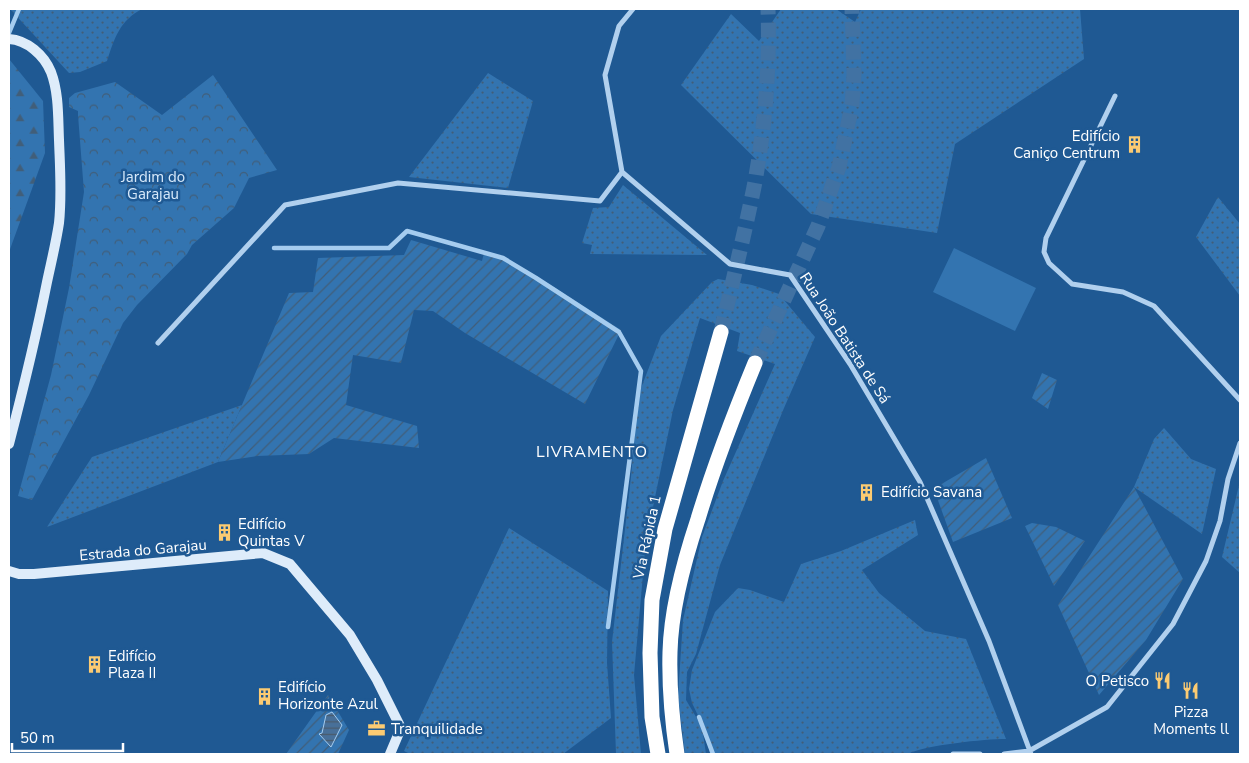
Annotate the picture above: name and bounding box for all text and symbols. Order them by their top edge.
place label: Edifício Caniço Centrum [1013,126,1120,163]
building icon: Edifício Caniço Centrum [1124,135,1144,155]
park label: Jardim do Garajau [120,167,185,204]
street label: Rua João Batista de Sá [795,269,895,407]
district label: LIVRAMENTO [536,441,648,463]
building icon: Edifício Savana [857,482,877,502]
place label: Edifício Savana [881,482,982,502]
street label: Via Rápida 1 [628,493,666,582]
place label: Edifício Quintas V [238,514,305,551]
building icon: Edifício Quintas V [214,523,234,543]
street label: Estrada do Garajau [78,534,208,566]
place label: Edifício Plaza II [108,646,156,683]
building icon: Edifício Plaza II [84,655,104,675]
place label: O Petisco [1085,671,1149,691]
restaurant icon: O Petisco [1153,671,1173,691]
place label: Edifício Horizonte Azul [278,677,379,714]
restaurant icon: Pizza Moments ll [1181,681,1201,701]
building icon: Edifício Horizonte Azul [254,686,274,706]
place label: Pizza Moments ll [1153,702,1229,739]
office icon: Tranquilidade [367,719,387,739]
place label: Tranquilidade [391,719,483,739]
scale bar [12,720,124,752]
text: 50 m [20,728,55,748]

